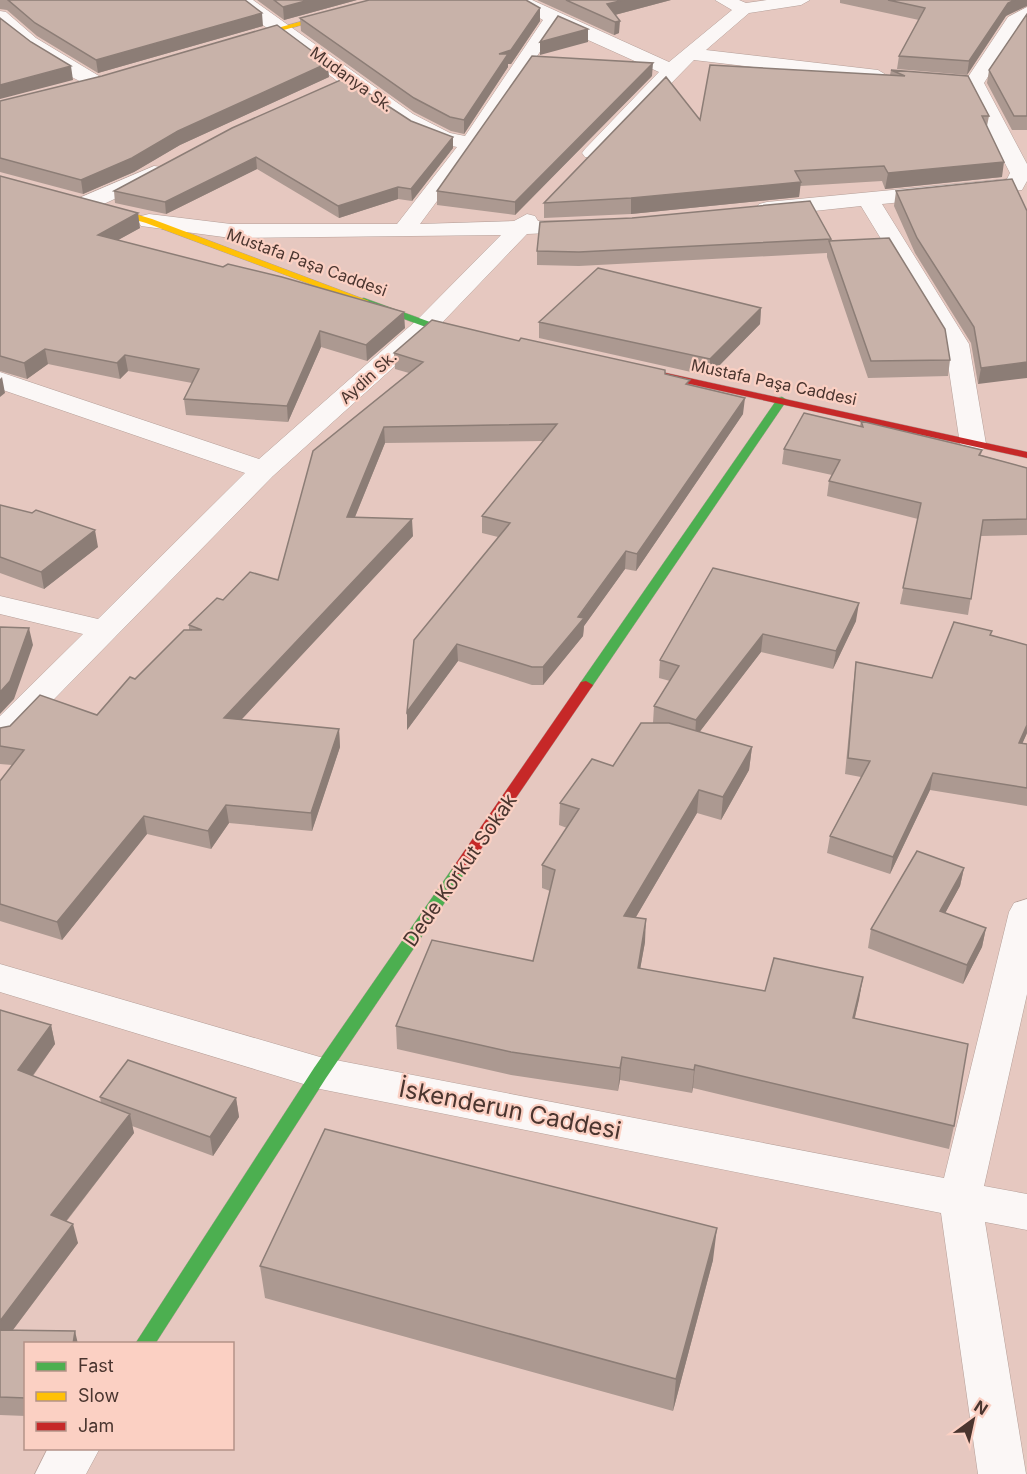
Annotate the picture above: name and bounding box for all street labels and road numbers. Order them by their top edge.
street label: Mudanya Sk. [306,42,398,116]
street label: Mustafa Paşa Caddesi [224,224,390,300]
street label: Aydin Sk. [335,346,401,408]
street label: Mustafa Paşa Caddesi [689,355,859,409]
street label: Dede Korkut Sokak [398,789,522,951]
street label: İskenderun Caddesi [397,1074,624,1145]

